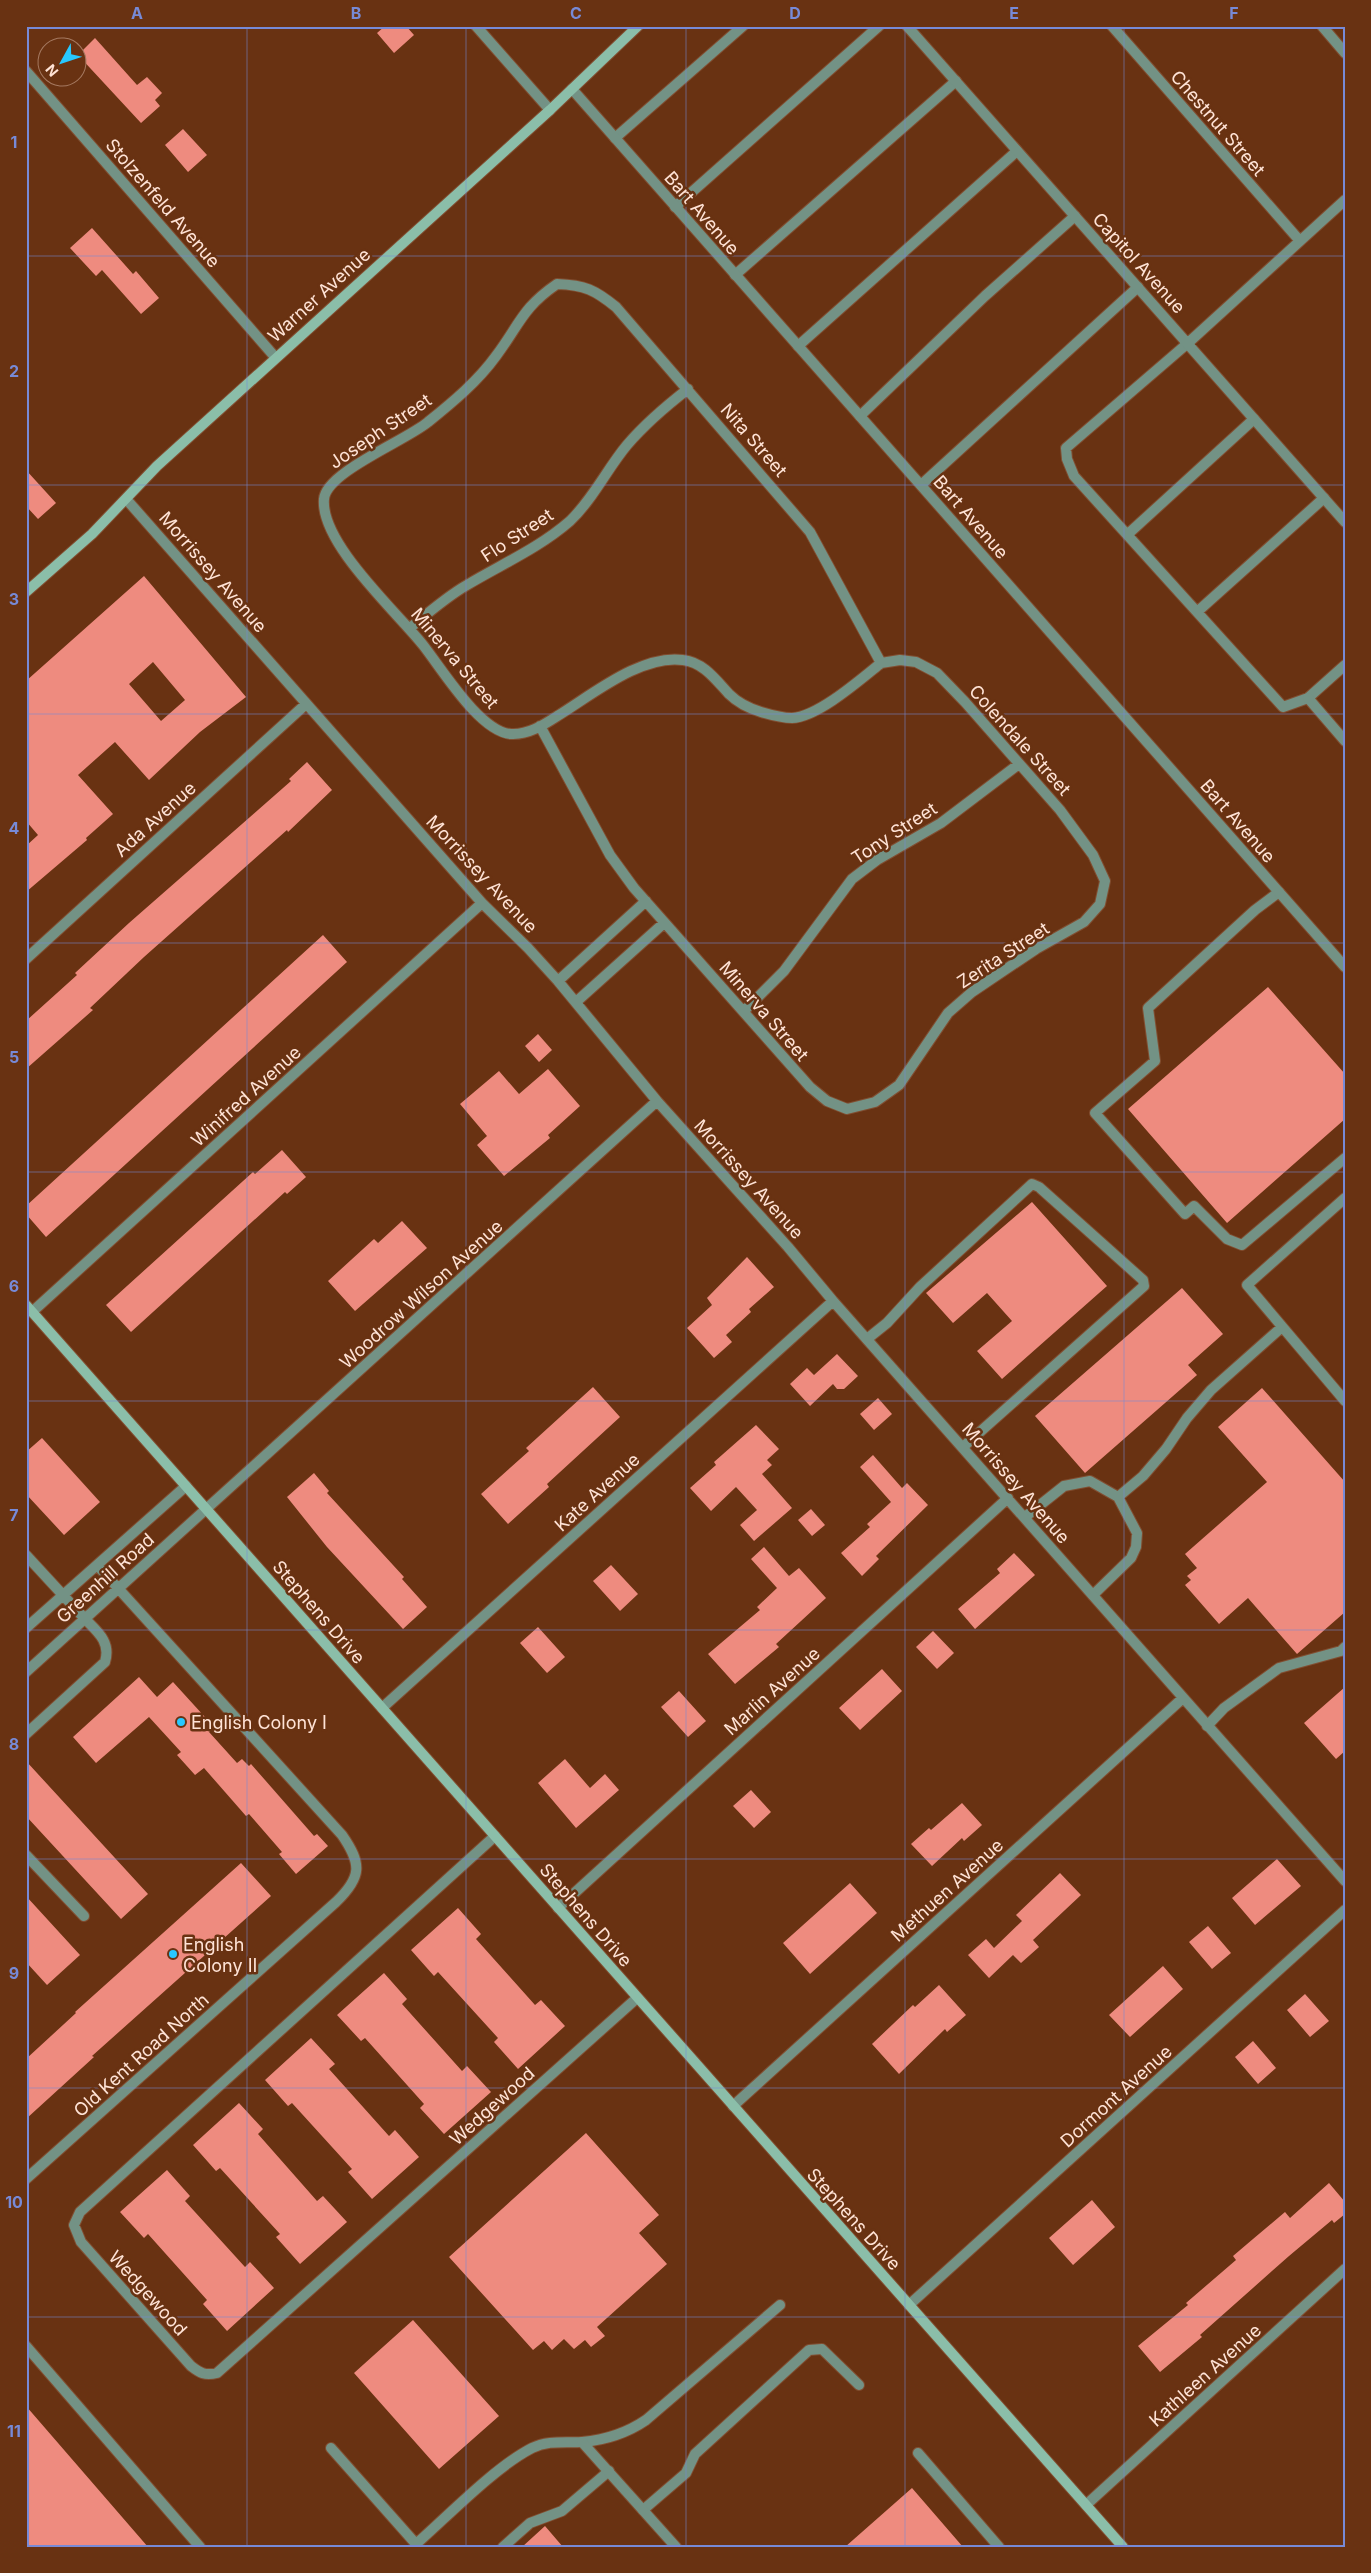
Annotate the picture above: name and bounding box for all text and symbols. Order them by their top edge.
text: A [131,3,143,23]
text: B [351,3,361,23]
text: C [570,3,582,23]
text: D [789,3,801,23]
text: E [1009,3,1019,23]
text: F [1229,3,1239,23]
north arrow [38,38,88,88]
text: N [42,61,62,80]
street label: Chestnut Street [1167,66,1270,180]
text: 1 [11,132,17,152]
street label: Stolzenfeld Avenue [101,134,225,272]
street label: Bart Avenue [660,167,744,259]
street label: Capitol Avenue [1088,208,1190,318]
street label: Warner Avenue [264,244,374,346]
text: 2 [9,361,19,381]
street label: Joseph Street [325,389,435,473]
street label: Nita Street [717,399,791,481]
street label: Bart Avenue [929,471,1013,563]
street label: Flo Street [477,504,557,566]
street label: Morrissey Avenue [155,507,271,637]
text: 3 [9,589,19,609]
street label: Minerva Street [407,603,503,713]
street label: Colendale Street [965,680,1075,800]
street label: Bart Avenue [1196,775,1280,867]
street label: Ada Avenue [110,777,200,861]
street label: Tony Street [847,798,941,868]
street label: Morrissey Avenue [422,811,542,937]
text: 4 [9,818,20,838]
street label: Zerita Street [953,917,1053,992]
street label: Minerva Street [715,957,813,1065]
street label: Winifred Avenue [187,1041,305,1151]
text: 5 [9,1047,19,1067]
street label: Morrissey Avenue [690,1115,808,1243]
street label: Woodrow Wilson Avenue [335,1215,507,1373]
text: 6 [9,1276,19,1296]
street label: Morrissey Avenue [958,1418,1074,1548]
street label: Kate Avenue [550,1448,644,1536]
text: 7 [9,1505,19,1525]
street label: Greenhill Road [52,1529,158,1627]
street label: Stephens Drive [269,1556,369,1668]
street label: Marlin Avenue [720,1643,824,1739]
place label: English Colony I [191,1712,327,1733]
marker: English Colony I [175,1716,187,1728]
text: 8 [9,1734,19,1754]
street label: Methuen Avenue [887,1834,1007,1946]
street label: Stephens Drive [536,1859,636,1971]
place label: English Colony II [183,1934,257,1976]
marker: English Colony II [167,1948,179,1960]
text: 9 [9,1963,19,1983]
street label: Old Kent Road North [69,1989,213,2121]
street label: Dormont Avenue [1056,2041,1176,2151]
street label: Wedgewood [445,2063,539,2149]
street label: Stephens Drive [803,2164,905,2274]
text: 10 [5,2192,23,2212]
street label: Wedgewood [105,2246,191,2340]
street label: Kathleen Avenue [1145,2319,1265,2431]
text: 11 [7,2421,21,2441]

